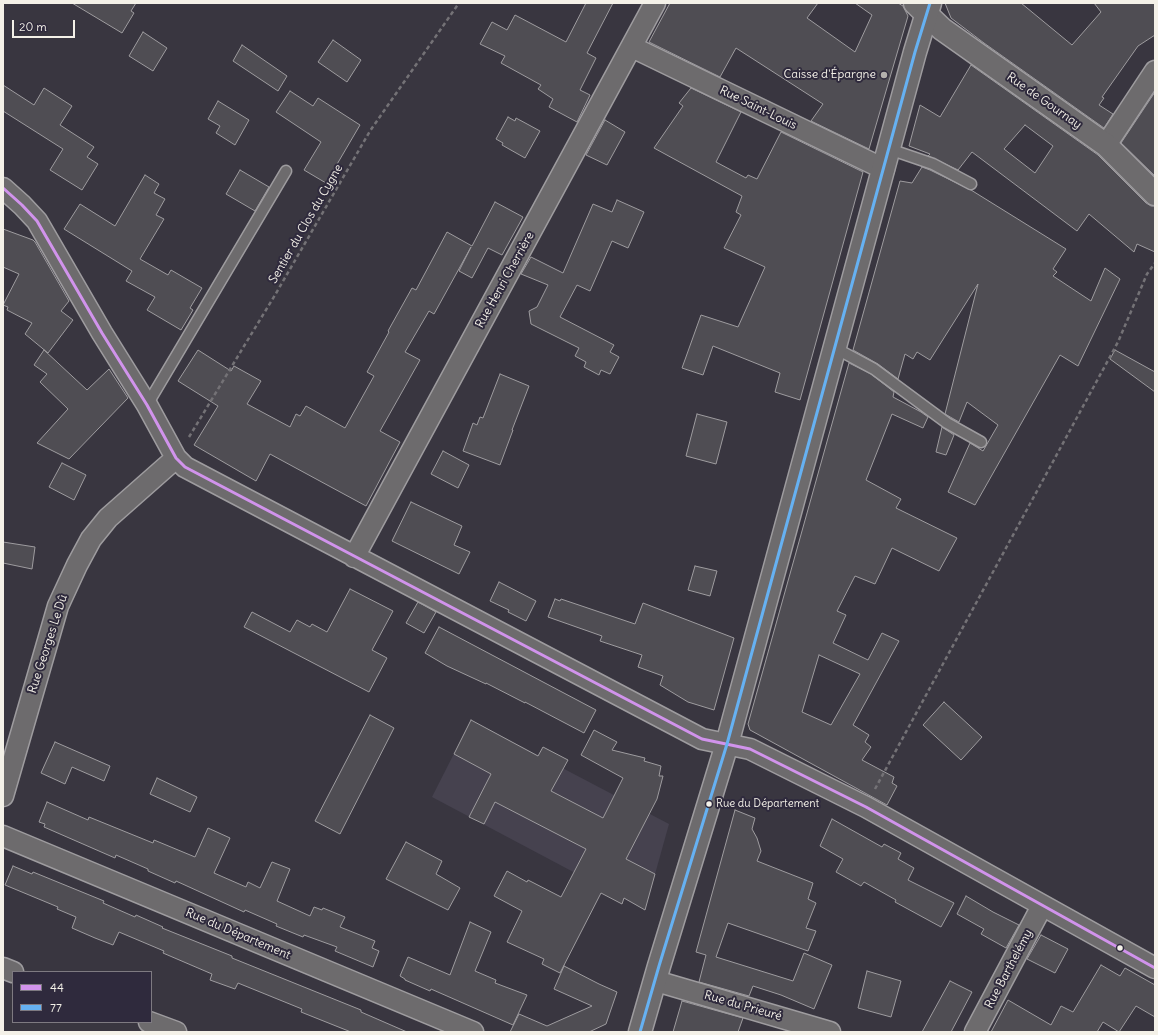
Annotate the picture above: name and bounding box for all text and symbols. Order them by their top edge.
scale bar [14,12,77,38]
text: 20 m [19,19,47,34]
place label: Caisse d'Épargne [784,68,876,82]
marker: Caisse d'Épargne [879,70,889,80]
street label: Rue de Gournay [1004,70,1084,132]
street label: Rue Saint-Louis [717,83,799,133]
street label: Sentier du Clos du Cygne [266,162,346,286]
street label: Rue Henri Cherrière [473,230,537,330]
street label: Rue Georges Le Dû [25,593,71,695]
place label: Rue du Département [716,797,819,811]
marker: Rue du Département [704,799,714,809]
street label: Rue du Département [183,905,293,963]
street label: Rue Barthelémy [982,927,1036,1011]
unlabelled marker [1115,943,1125,953]
legend [12,971,152,1023]
text: 44 [50,980,64,995]
street label: Rue du Prieuré [703,988,783,1024]
text: 77 [50,1000,62,1015]

